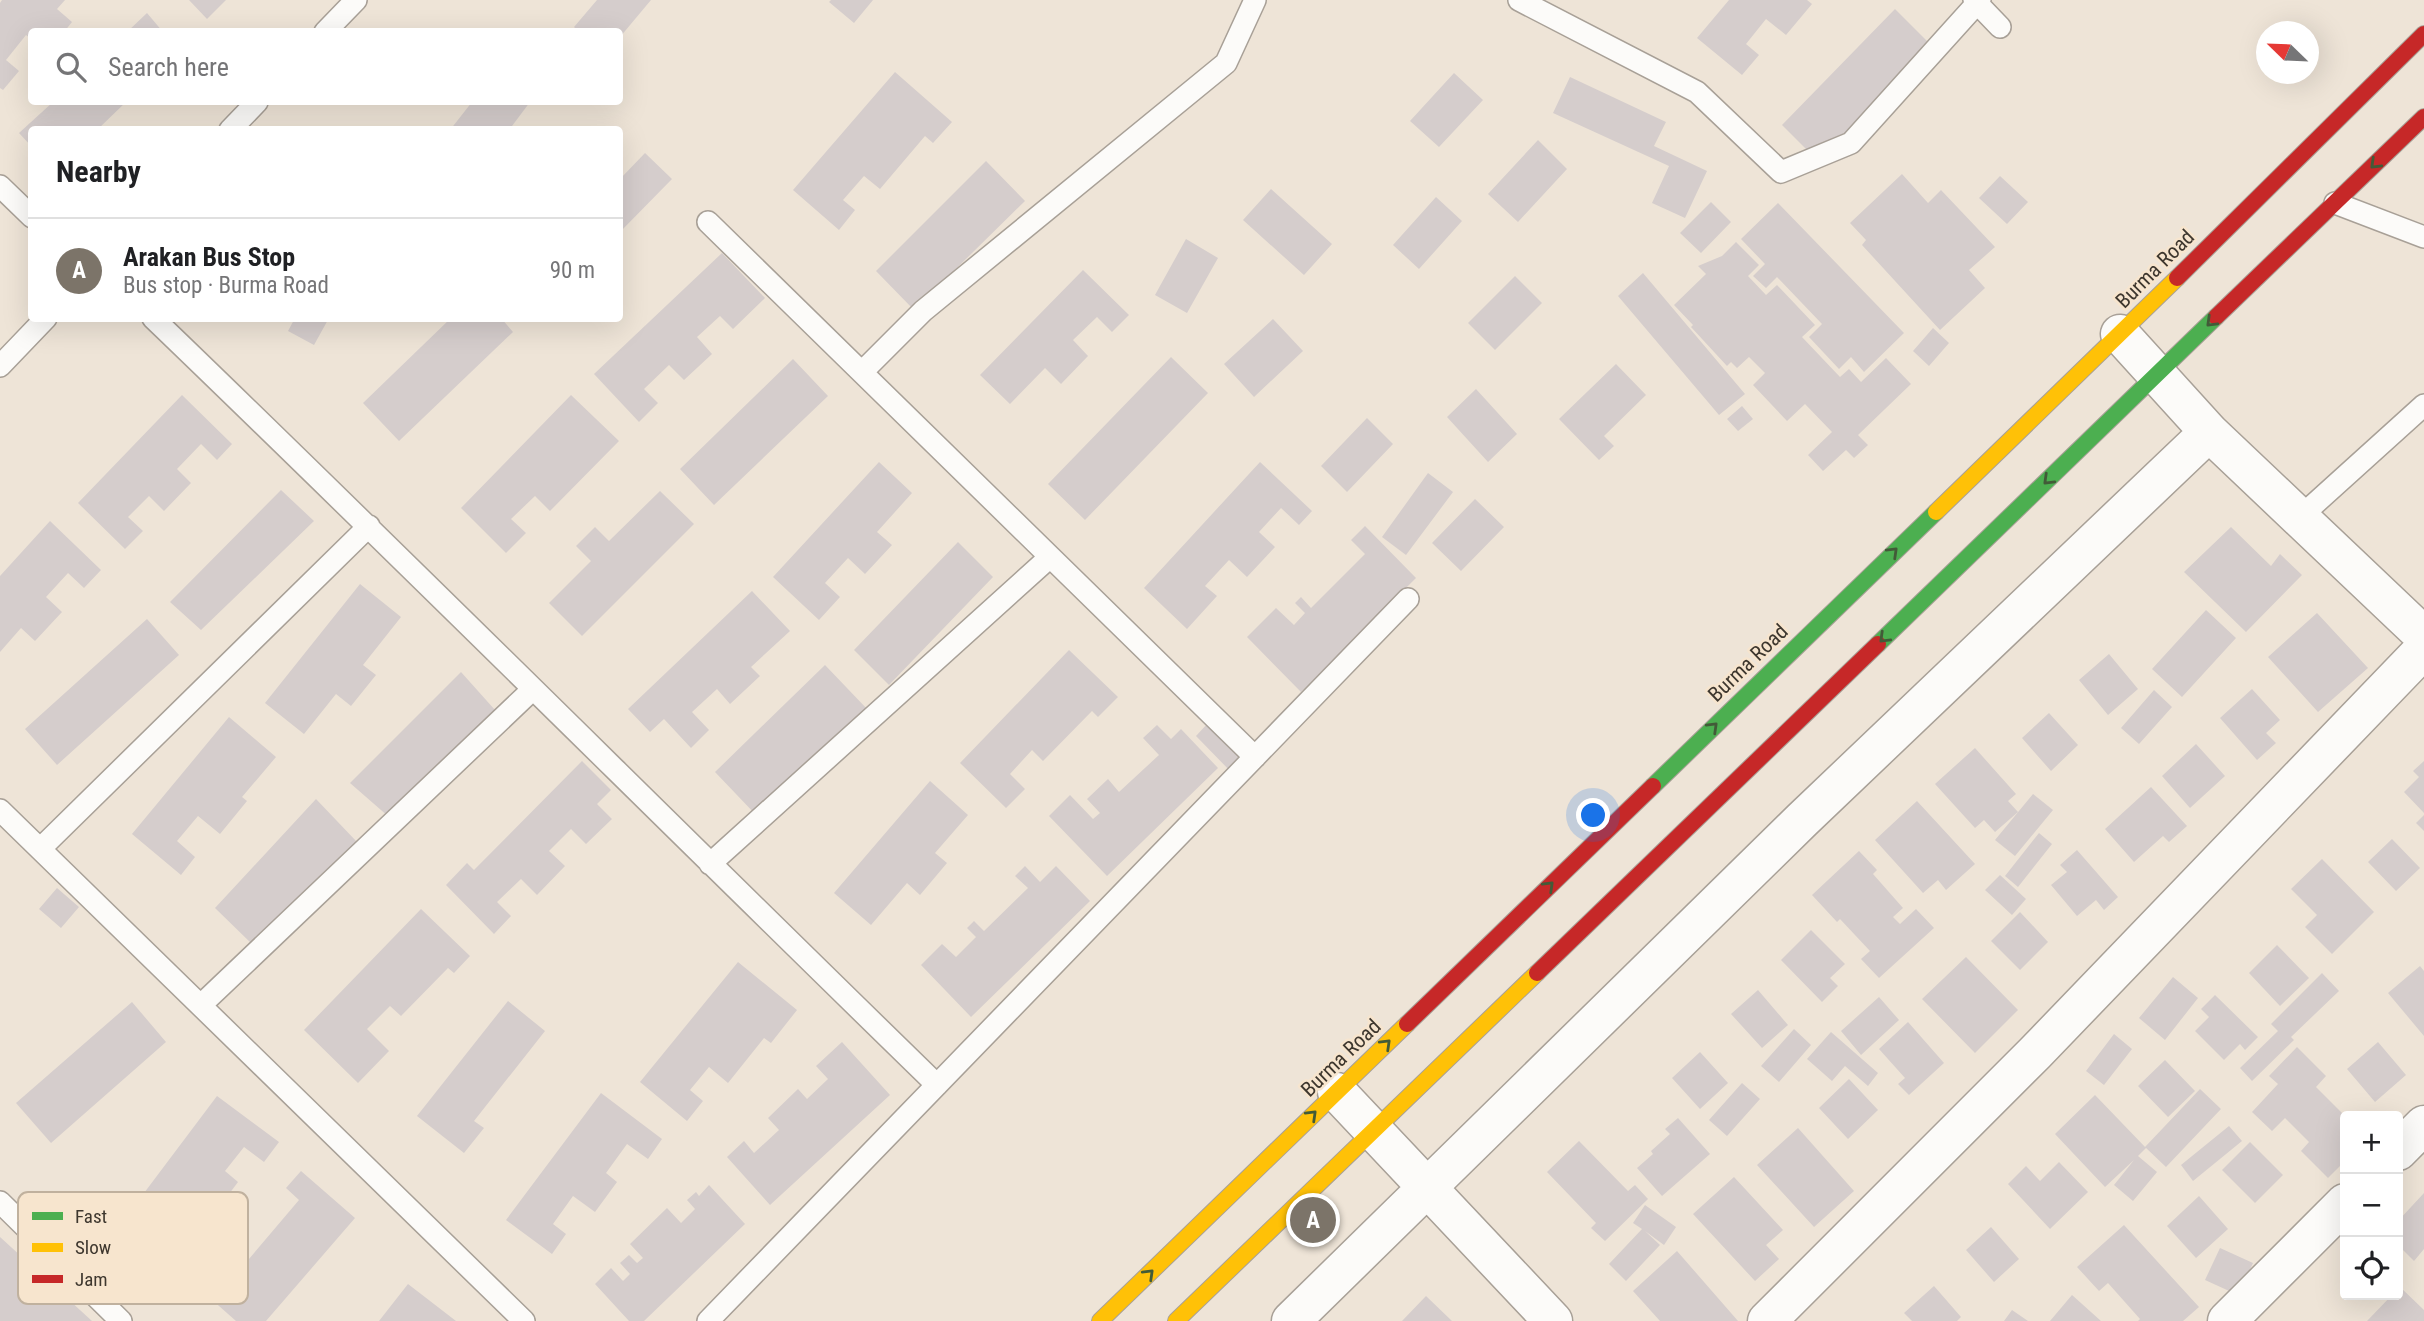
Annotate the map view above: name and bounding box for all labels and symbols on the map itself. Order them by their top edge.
north arrow [2256,21,2319,84]
one-way arrow [2370,156,2383,169]
street label: Burma Road [2111,225,2199,313]
one-way arrow [2206,314,2219,327]
one-way arrow [2043,472,2056,485]
one-way arrow [1885,547,1898,560]
street label: Burma Road [1703,619,1793,707]
one-way arrow [1879,630,1892,643]
one-way arrow [1704,723,1717,736]
your location [1576,798,1610,832]
one-way arrow [1541,881,1554,894]
street label: Burma Road [1296,1014,1386,1102]
one-way arrow [1378,1040,1390,1052]
one-way arrow [1304,1111,1317,1124]
legend [18,1192,248,1304]
pin: A [1290,1194,1336,1246]
text: Fast [75,1205,107,1228]
text: Slow [75,1236,111,1259]
text: Jam [75,1268,108,1291]
one-way arrow [1141,1269,1154,1282]

